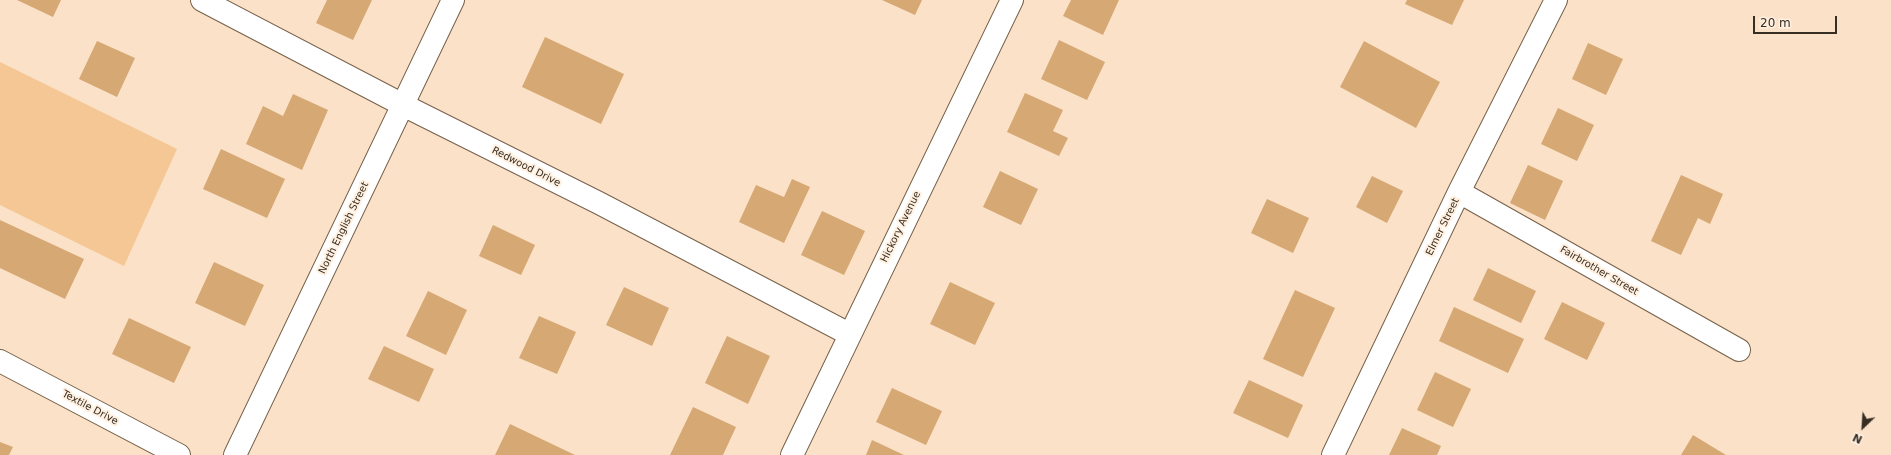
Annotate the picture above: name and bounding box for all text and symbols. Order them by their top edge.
scale bar [1755,8,1839,34]
text: 20 m [1760,16,1791,30]
street label: Redwood Drive [490,144,562,190]
street label: North English Street [317,180,371,276]
street label: Hickory Avenue [879,189,923,265]
street label: Elmer Street [1424,196,1462,258]
street label: Fairbrother Street [1558,244,1640,298]
street label: Textile Drive [60,388,120,428]
north arrow [1843,407,1883,447]
text: N [1851,430,1865,446]

